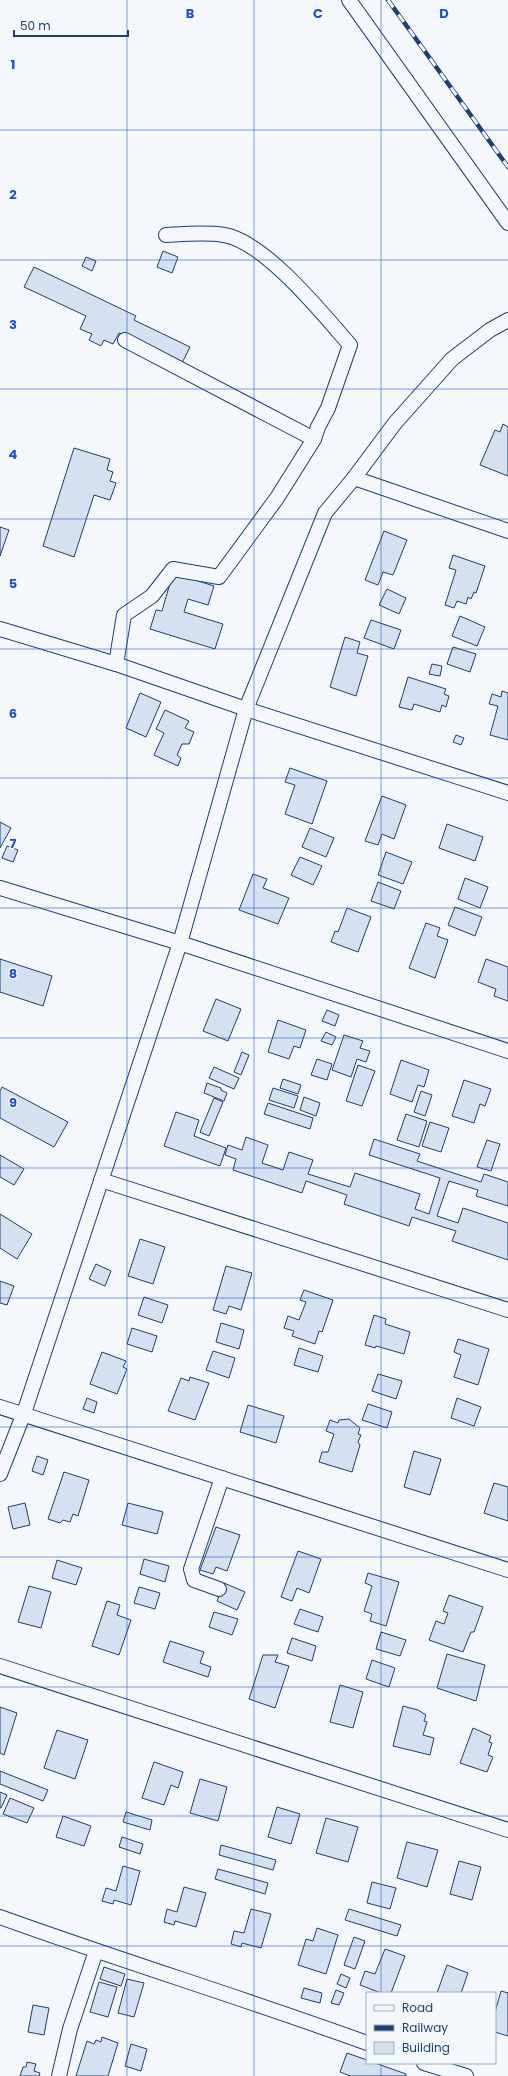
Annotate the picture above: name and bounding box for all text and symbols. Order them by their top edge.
text: B [186,4,195,23]
text: C [313,4,323,23]
text: D [439,4,449,23]
scale bar [14,12,128,38]
text: 50 m [20,17,51,34]
text: 1 [11,55,15,74]
text: 2 [9,185,17,204]
text: 3 [9,315,17,334]
text: 4 [9,445,18,464]
text: 5 [9,574,17,593]
text: 6 [9,704,17,723]
text: 7 [10,834,17,853]
text: 8 [9,964,17,983]
text: 9 [9,1093,17,1112]
legend [366,1992,496,2064]
text: Road [402,1999,433,2016]
text: Railway [402,2019,448,2036]
text: Building [402,2039,450,2056]

